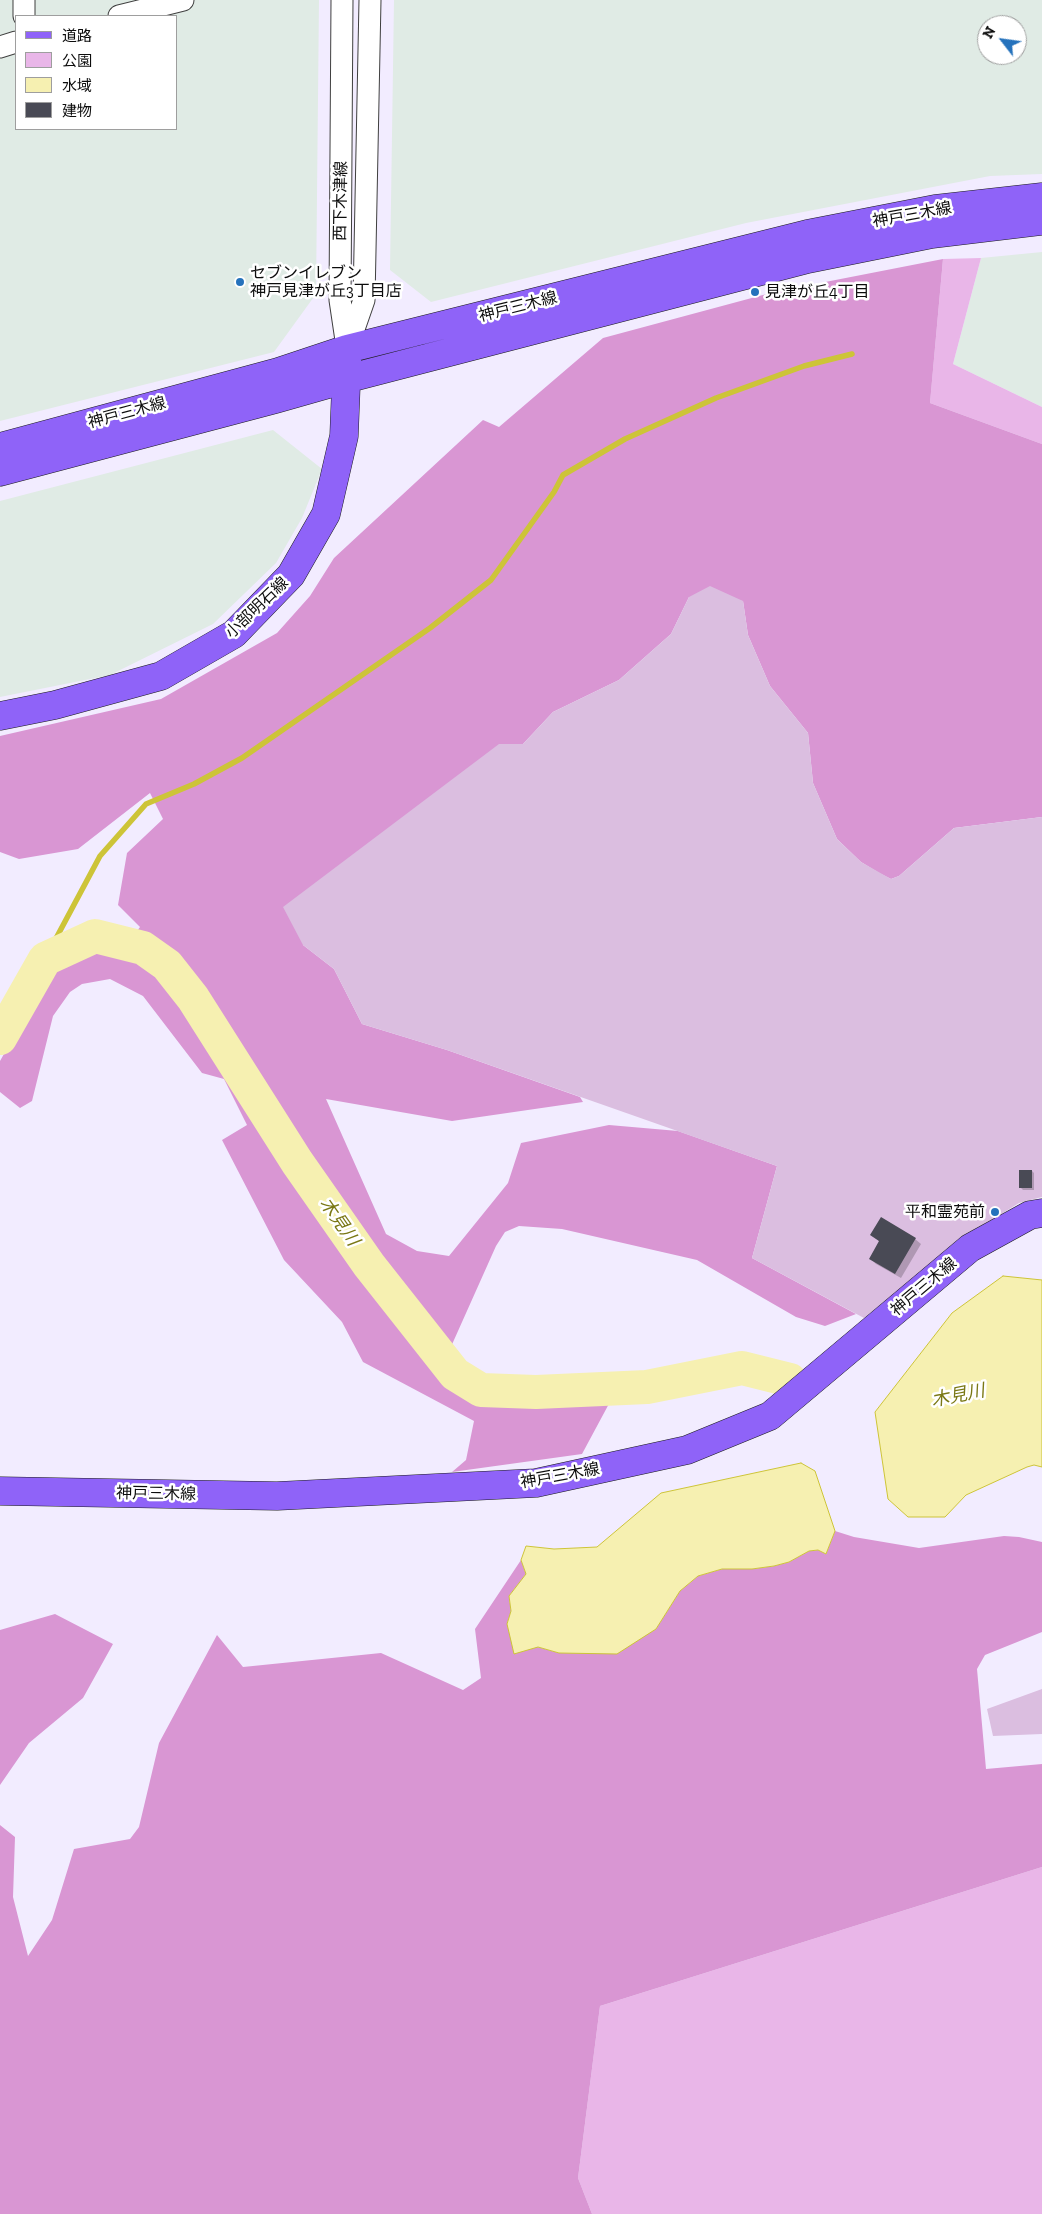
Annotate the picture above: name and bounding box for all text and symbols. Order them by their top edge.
legend [15,15,178,130]
north arrow [977,15,1027,65]
text: N [979,24,999,42]
text: 道路 [62,27,92,45]
text: 公園 [62,52,92,70]
text: 水域 [62,77,92,95]
text: 建物 [62,102,92,120]
street label: 西下木津線 [331,161,351,241]
street label: 神戸三木線 [871,199,953,231]
place label: セブンイレブン 神戸見津が丘3丁目店 [250,263,402,301]
marker: セブンイレブン 神戸見津が丘3丁目店 [234,276,246,288]
place label: 見津が丘4丁目 [765,282,870,302]
marker: 見津が丘4丁目 [749,286,761,298]
street label: 神戸三木線 [477,288,559,326]
street label: 神戸三木線 [86,393,168,433]
street label: 小部明石線 [222,573,292,643]
water label: 木見川 [315,1194,363,1250]
place label: 平和霊苑前 [905,1202,985,1222]
marker: 平和霊苑前 [989,1206,1001,1218]
street label: 神戸三木線 [887,1254,961,1320]
water label: 木見川 [929,1380,987,1412]
street label: 神戸三木線 [519,1460,601,1492]
street label: 神戸三木線 [116,1484,196,1504]

